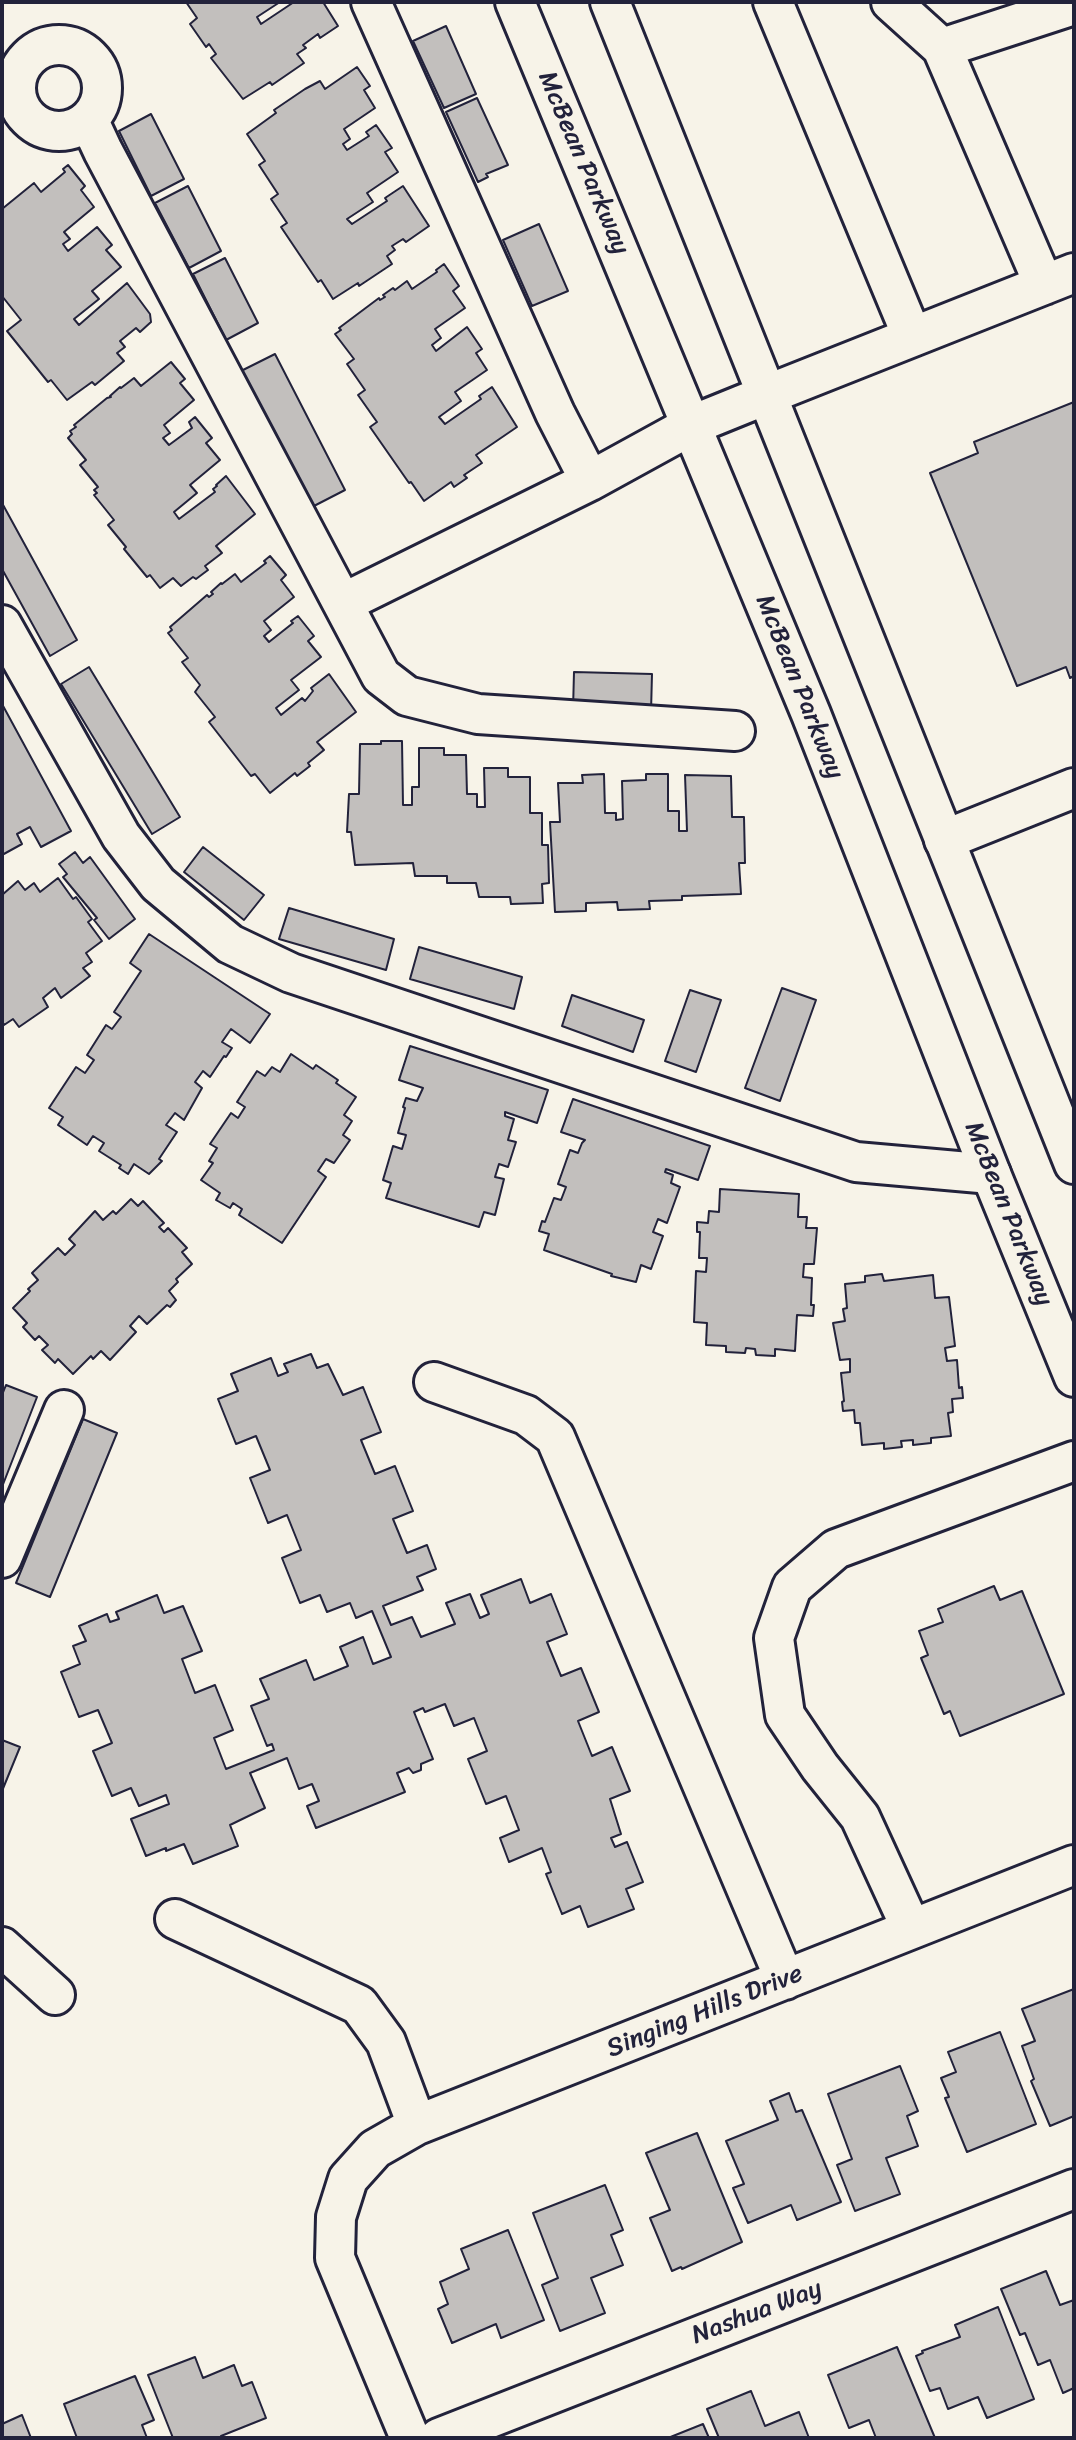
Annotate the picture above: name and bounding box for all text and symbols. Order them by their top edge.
street label: McBean Parkway [530,67,636,259]
street label: McBean Parkway [748,590,850,784]
street label: McBean Parkway [957,1117,1059,1311]
street label: Singing Hills Drive [603,1958,807,2066]
street label: Nashua Way [687,2274,827,2352]

